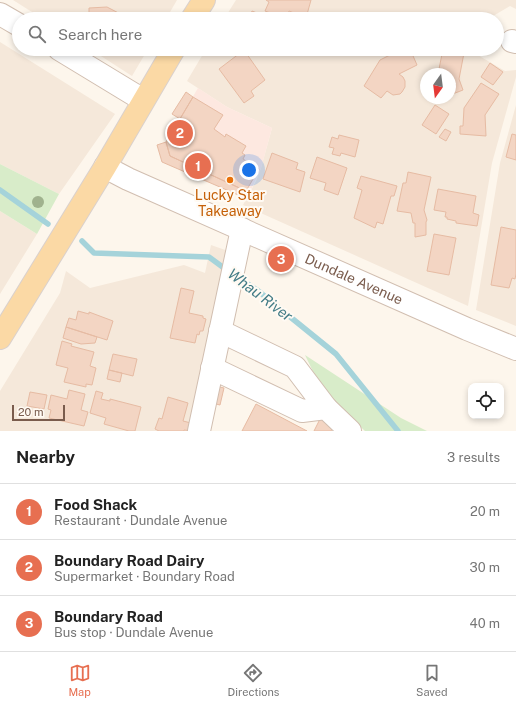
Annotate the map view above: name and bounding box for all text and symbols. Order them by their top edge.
search box [12,12,504,56]
icon: search [26,23,48,45]
text: Search here [58,26,142,43]
north arrow [420,68,456,104]
pin: 2 [167,118,193,148]
pin: 1 [185,151,211,181]
your location [239,160,259,180]
marker: Lucky Star Takeaway [225,175,235,185]
place label: Lucky Star Takeaway [195,187,265,219]
pin: 3 [268,244,294,274]
street label: Dundale Avenue [302,250,405,308]
water label: Whau River [225,265,296,325]
map controls [468,383,504,419]
button: locate [468,383,504,419]
scale bar [12,403,65,422]
text: 20 m [18,406,43,418]
text: Nearby [16,447,75,467]
text: 3 results [447,450,500,465]
text: Food Shack [54,496,137,513]
text: 1 [26,504,32,519]
text: 20 m [470,504,500,519]
text: Restaurant · Dundale Avenue [54,513,228,528]
text: Boundary Road Dairy [54,552,204,569]
text: 2 [25,560,33,575]
text: 30 m [470,560,500,575]
text: Supermarket · Boundary Road [54,569,235,584]
text: Boundary Road [54,608,163,625]
text: 3 [25,616,33,631]
text: 40 m [469,616,500,631]
text: Bus stop · Dundale Avenue [54,625,213,640]
tab: Map [68,662,91,698]
tab: Directions [228,662,279,698]
tab: Saved [416,662,448,698]

